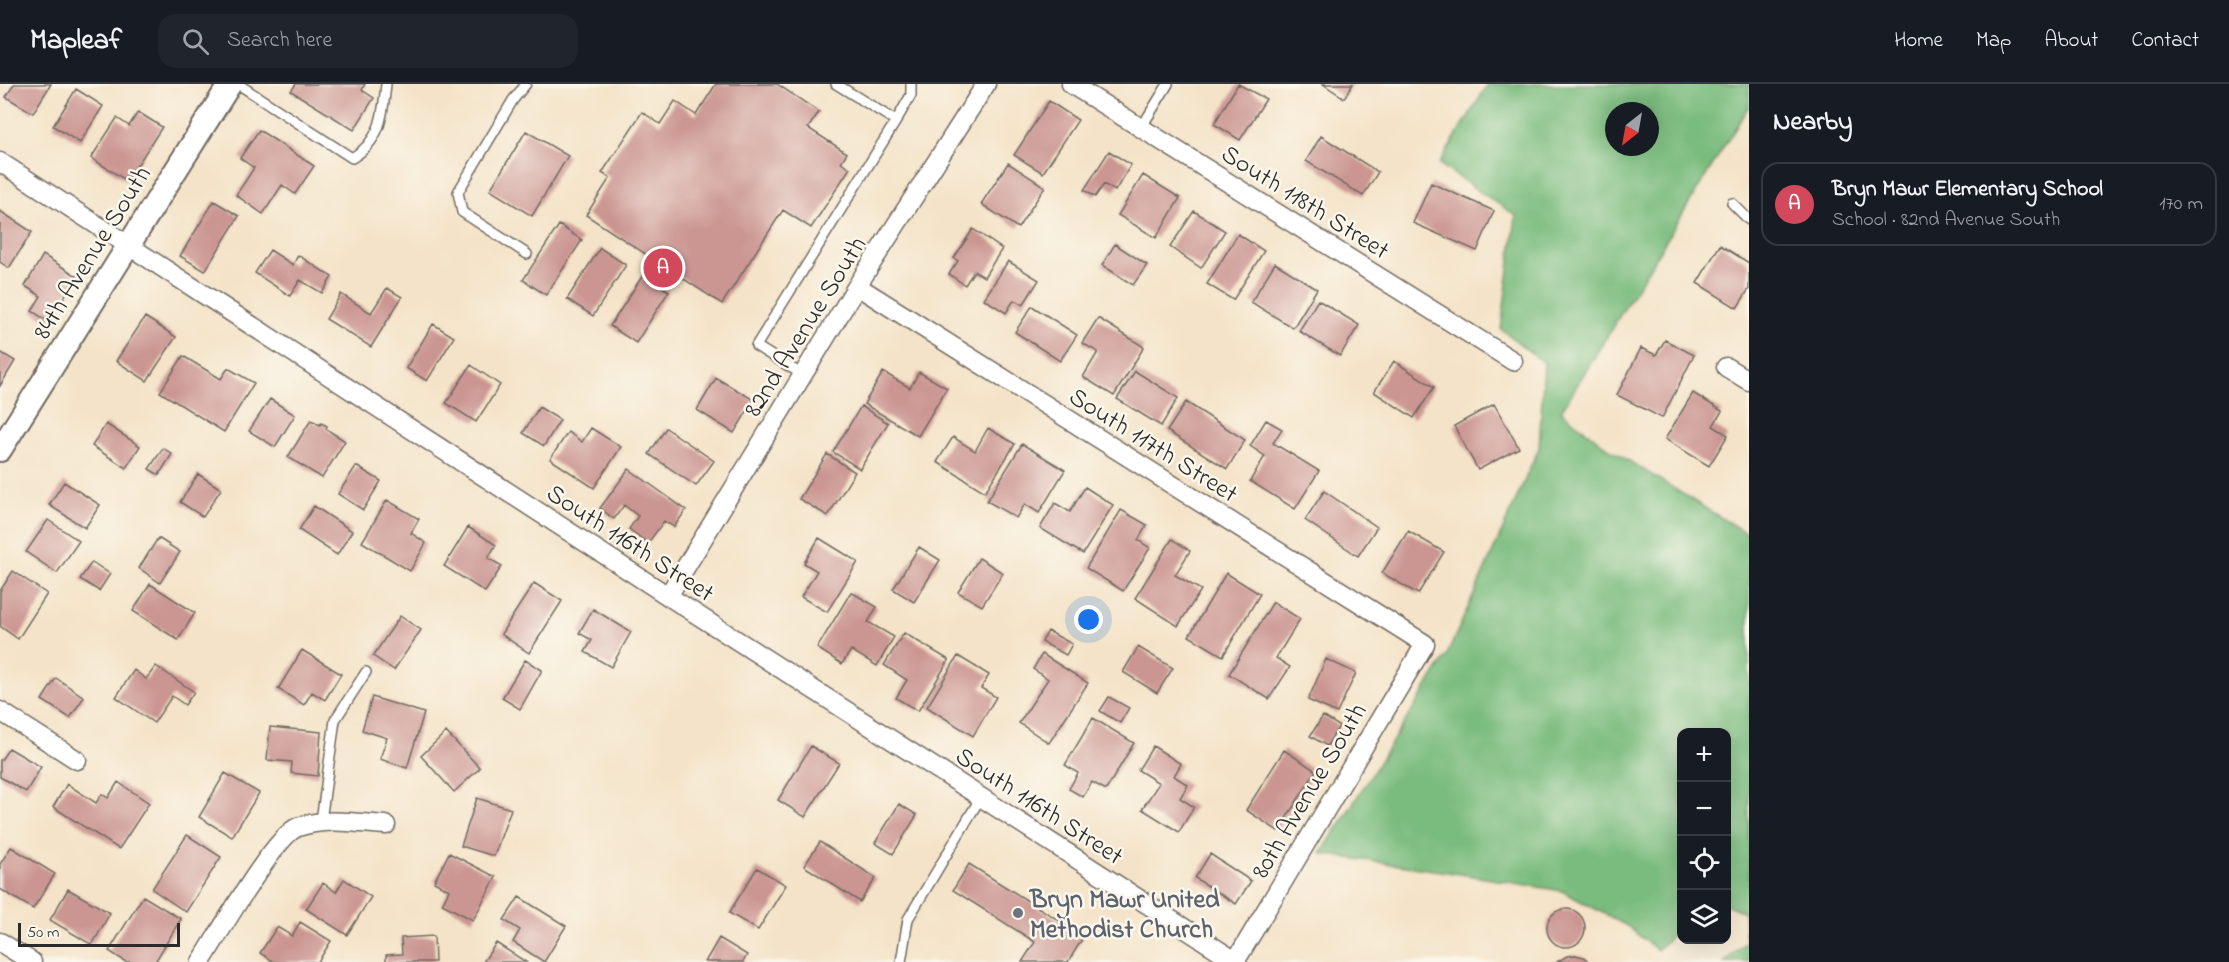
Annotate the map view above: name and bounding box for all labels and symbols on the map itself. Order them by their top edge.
north arrow [1605,102,1659,156]
street label: South 118th Street [1213,137,1396,271]
street label: 84th Avenue South [25,159,162,348]
street label: 82nd Avenue South [736,230,877,425]
pin: A [644,246,682,291]
street label: South 117th Street [1061,379,1245,514]
street label: South 116th Street [538,476,721,613]
your location [1074,605,1103,634]
street label: 80th Avenue South [1243,697,1378,887]
street label: South 116th Street [947,739,1130,876]
place label: Bryn Mawr United Methodist Church [1029,882,1220,950]
marker: Bryn Mawr United Methodist Church [1011,906,1025,920]
scale bar [18,920,180,948]

